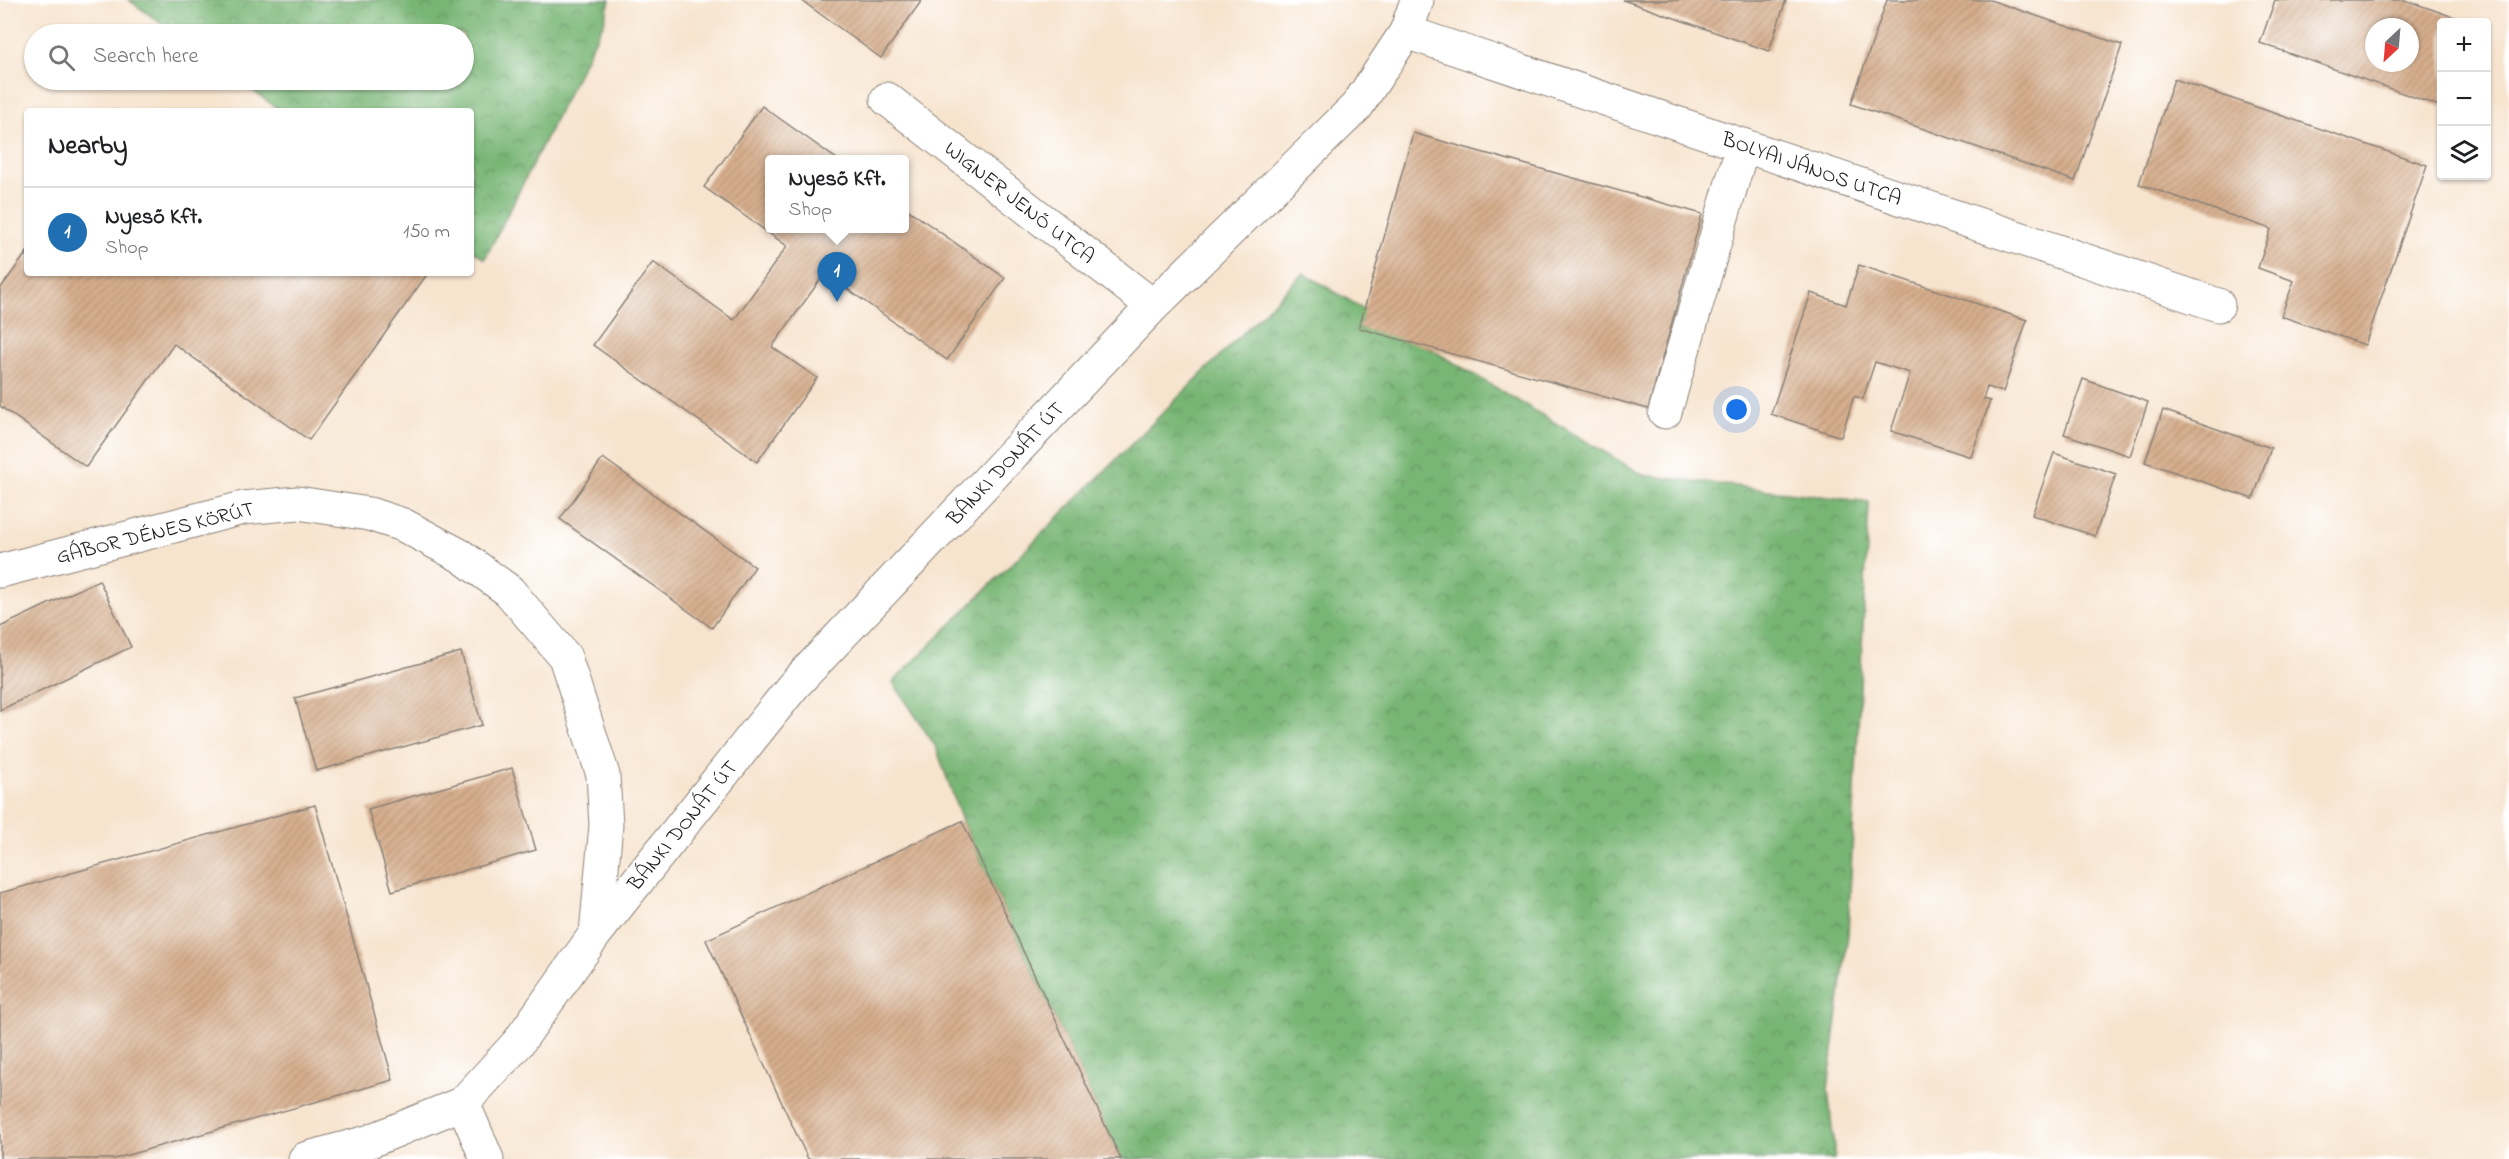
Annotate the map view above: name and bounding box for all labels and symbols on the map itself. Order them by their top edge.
north arrow [2365,18,2419,72]
street label: BOLYAI JÁNOS UTCA [1717,124,1905,215]
street label: WIGNER JENŐ UTCA [937,135,1101,272]
pin: 1 [818,252,856,302]
street label: BÁNKI DONÁT ÚT [939,395,1072,534]
your location [1722,395,1751,424]
street label: GÁBOR DÉNES KÖRÚT [53,494,258,573]
street label: BÁNKI DONÁT ÚT [620,754,746,899]

